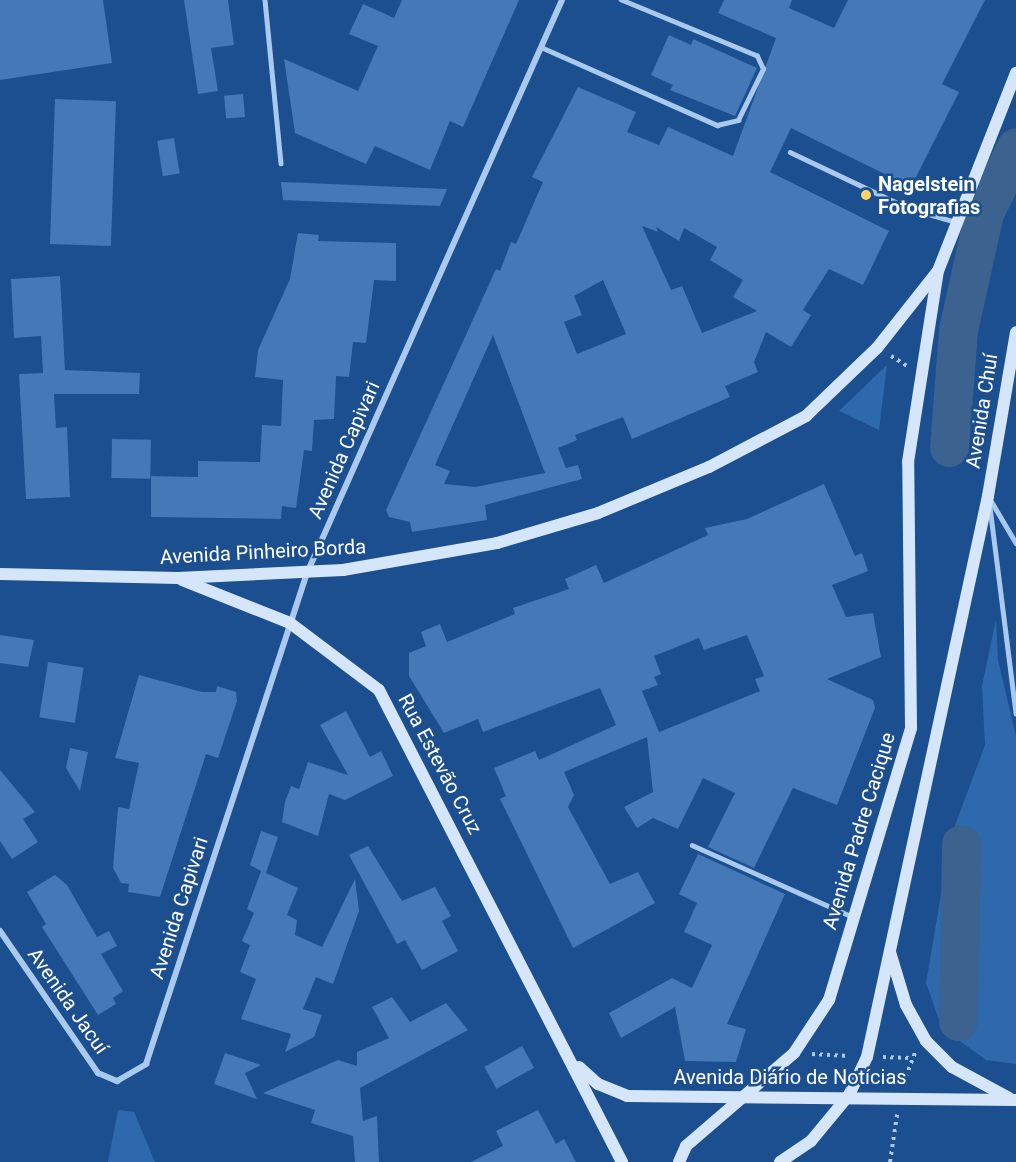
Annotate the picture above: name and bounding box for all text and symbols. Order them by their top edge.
place label: Nagelstein Fotografias [878,172,980,219]
marker: Nagelstein Fotografias [859,188,873,202]
street label: Avenida Chuí [961,352,1003,470]
street label: Avenida Capivari [303,378,385,522]
street label: Avenida Pinheiro Borda [159,535,367,569]
street label: Rua Estevão Cruz [393,690,487,838]
street label: Avenida Padre Cacique [818,730,900,932]
street label: Avenida Capivari [145,834,213,982]
street label: Avenida Jacuí [23,943,113,1059]
street label: Avenida Diário de Notícias [673,1065,907,1089]

